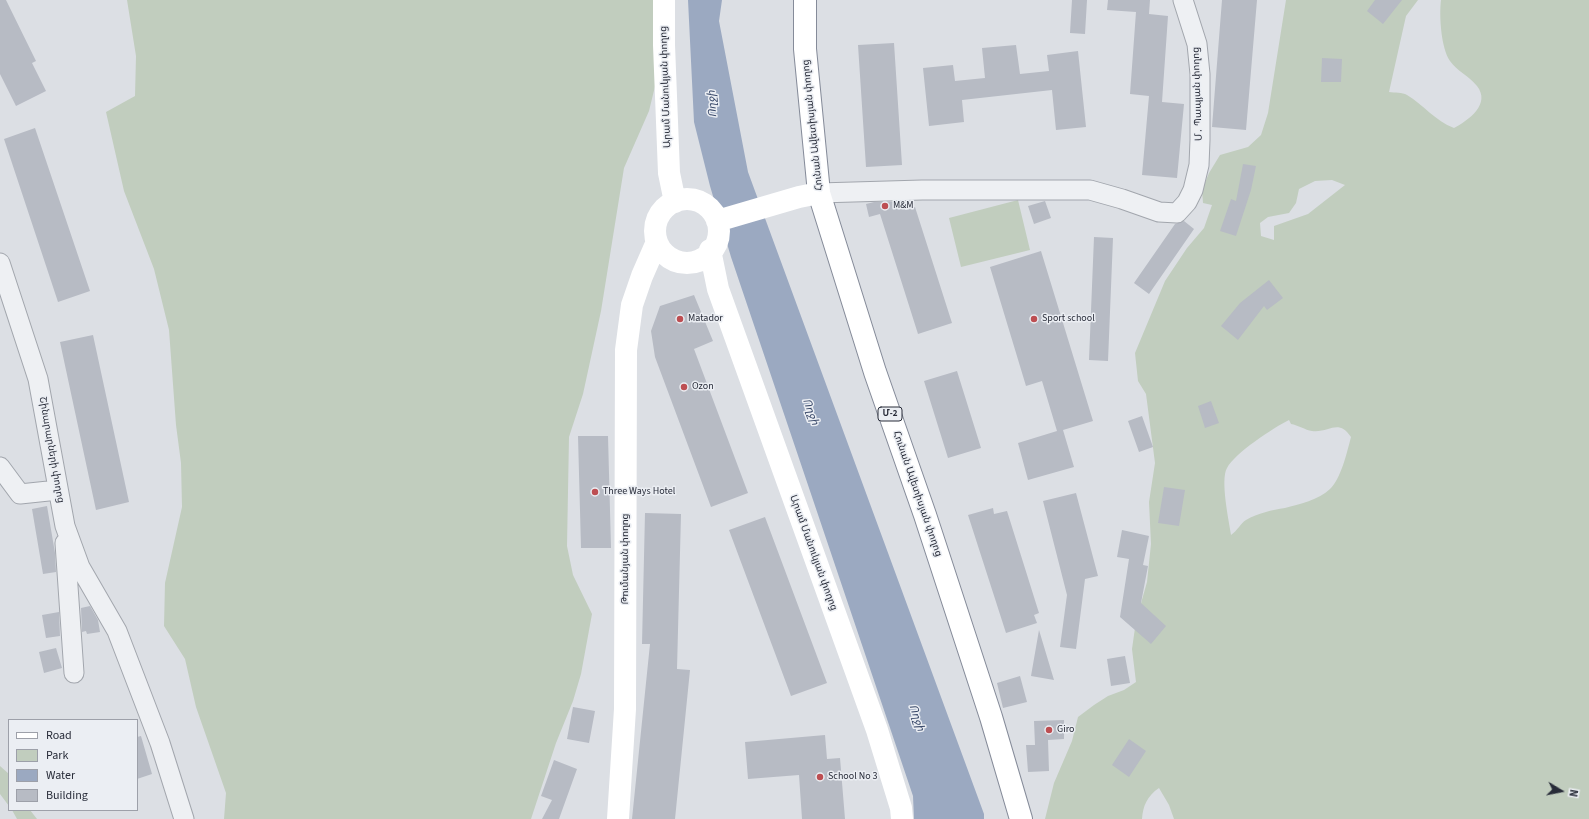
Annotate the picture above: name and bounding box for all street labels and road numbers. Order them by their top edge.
street label: Արամ Մանուկյան փողոց [658,26,674,148]
street label: Մ․ Պապյան փողոց [1190,47,1206,141]
street label: Հունան Ավետիսյան փողոց [800,59,826,191]
street label: Շինարարների փողոց [36,396,66,504]
road number: Մ-2 [878,407,902,421]
street label: Հունան Ավետիսյան փողոց [890,430,944,558]
street label: Արամ Մանուկյան փողոց [786,493,840,613]
street label: Թումանյան փողոց [620,513,632,605]

